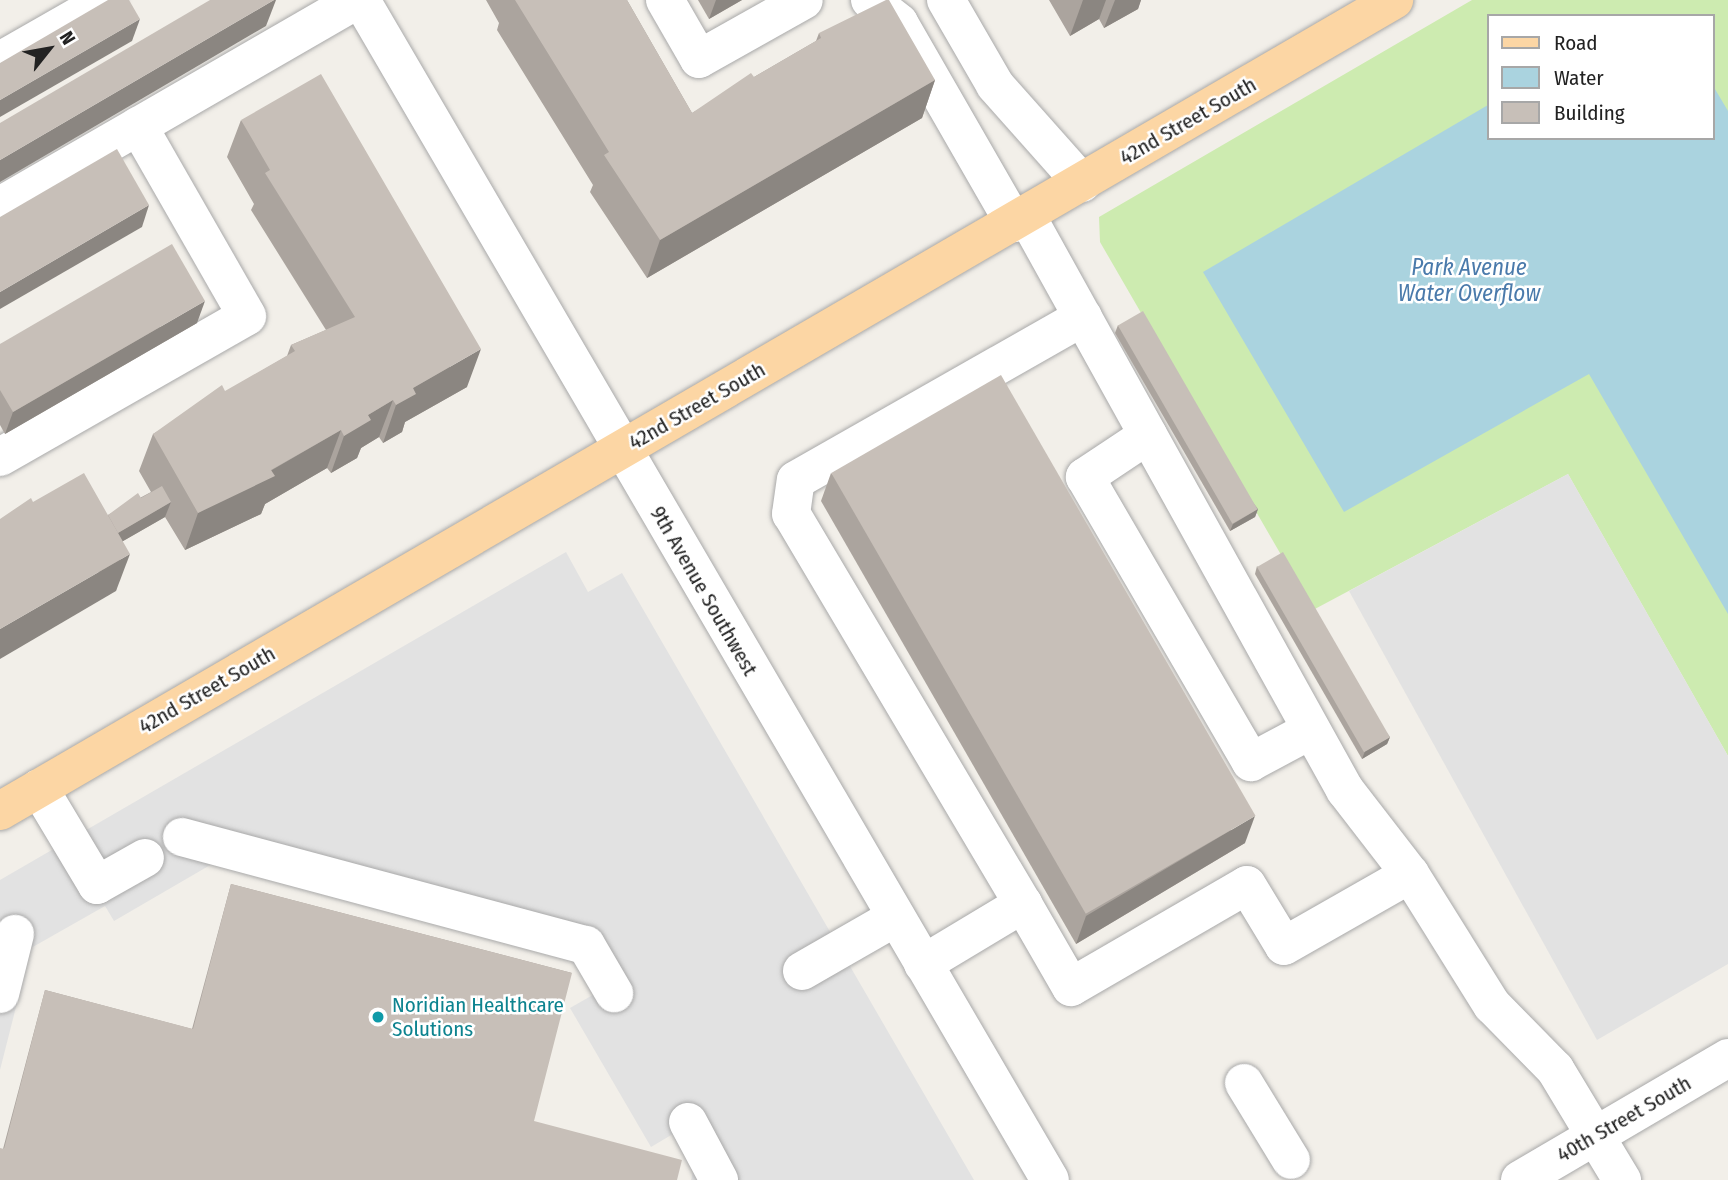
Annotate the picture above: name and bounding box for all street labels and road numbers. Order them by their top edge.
street label: 42nd Street South [1115,72,1261,170]
street label: 42nd Street South [624,357,770,455]
street label: 9th Avenue Southwest [645,502,763,680]
street label: 42nd Street South [134,641,280,739]
street label: 40th Street South [1552,1070,1696,1168]

